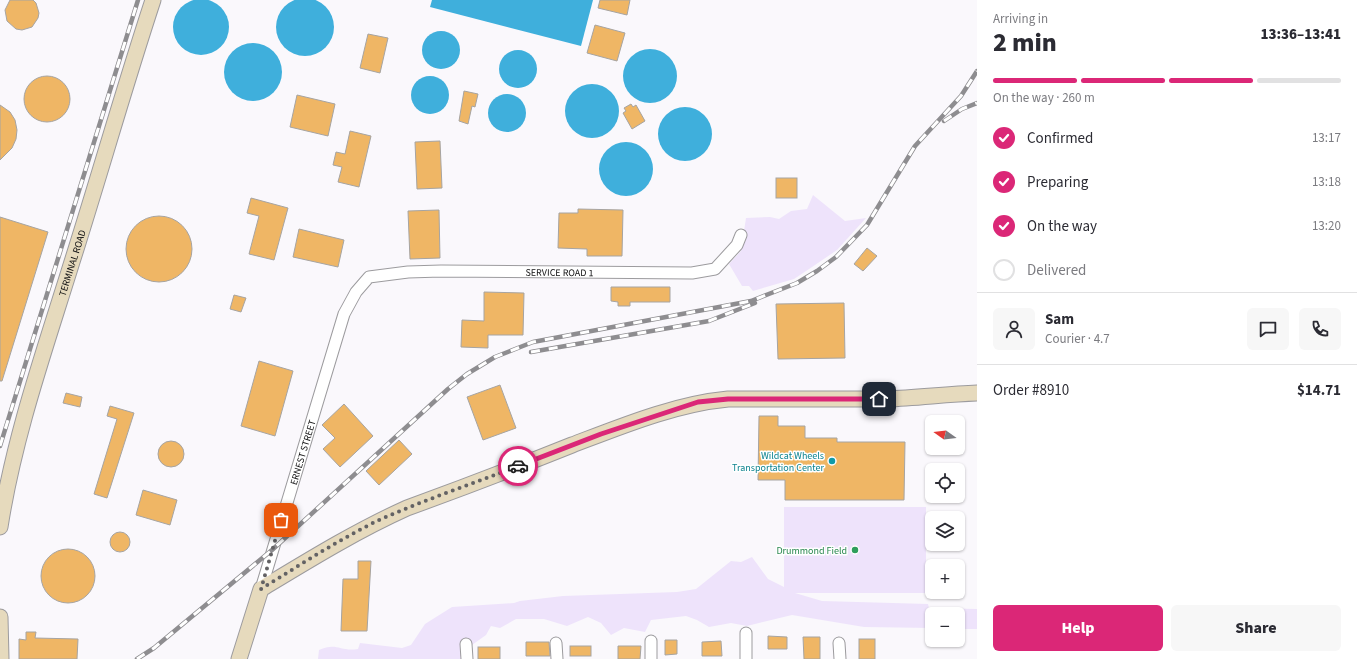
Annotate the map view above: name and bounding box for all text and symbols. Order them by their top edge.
text: Arriving in [993,10,1048,28]
text: 2 min [993,24,1057,61]
text: 13:36–13:41 [1260,24,1341,45]
text: On the way · 260 m [993,89,1095,107]
icon: check [993,127,1015,149]
text: Confirmed [1027,128,1093,149]
text: 13:17 [1312,129,1341,147]
icon: check [993,171,1015,193]
text: Preparing [1027,172,1088,193]
text: 13:18 [1312,173,1341,191]
icon: check [993,215,1015,237]
text: On the way [1027,216,1097,237]
text: 13:20 [1312,217,1341,235]
street label: TERMINAL ROAD [56,228,90,298]
text: Delivered [1027,260,1086,281]
street label: SERVICE ROAD 1 [525,266,594,280]
button: person [993,308,1035,350]
button: chat [1247,308,1289,350]
button: phone [1299,308,1341,350]
text: Sam [1045,309,1074,330]
text: Courier · 4.7 [1045,330,1110,348]
text: Order #8910 [993,380,1069,401]
text: $14.71 [1297,380,1341,401]
pin [862,382,896,416]
icon: home [868,388,890,410]
north arrow [925,415,965,455]
map controls [925,415,965,647]
street label: ERNEST STREET [287,417,320,487]
courier [498,446,538,486]
place label: Wildcat Wheels Transportation Center [732,449,825,475]
icon: car [507,455,529,477]
marker: Wildcat Wheels Transportation Center [827,456,837,466]
button: locate [925,463,965,503]
pin [264,503,298,537]
icon: bag [270,509,292,531]
button: layers [925,511,965,551]
place label: Drummond Field [776,544,847,558]
marker: Drummond Field [850,545,860,555]
button: + [925,559,965,599]
button: Help [993,605,1163,651]
button: Share [1171,605,1341,651]
button: − [925,607,965,647]

